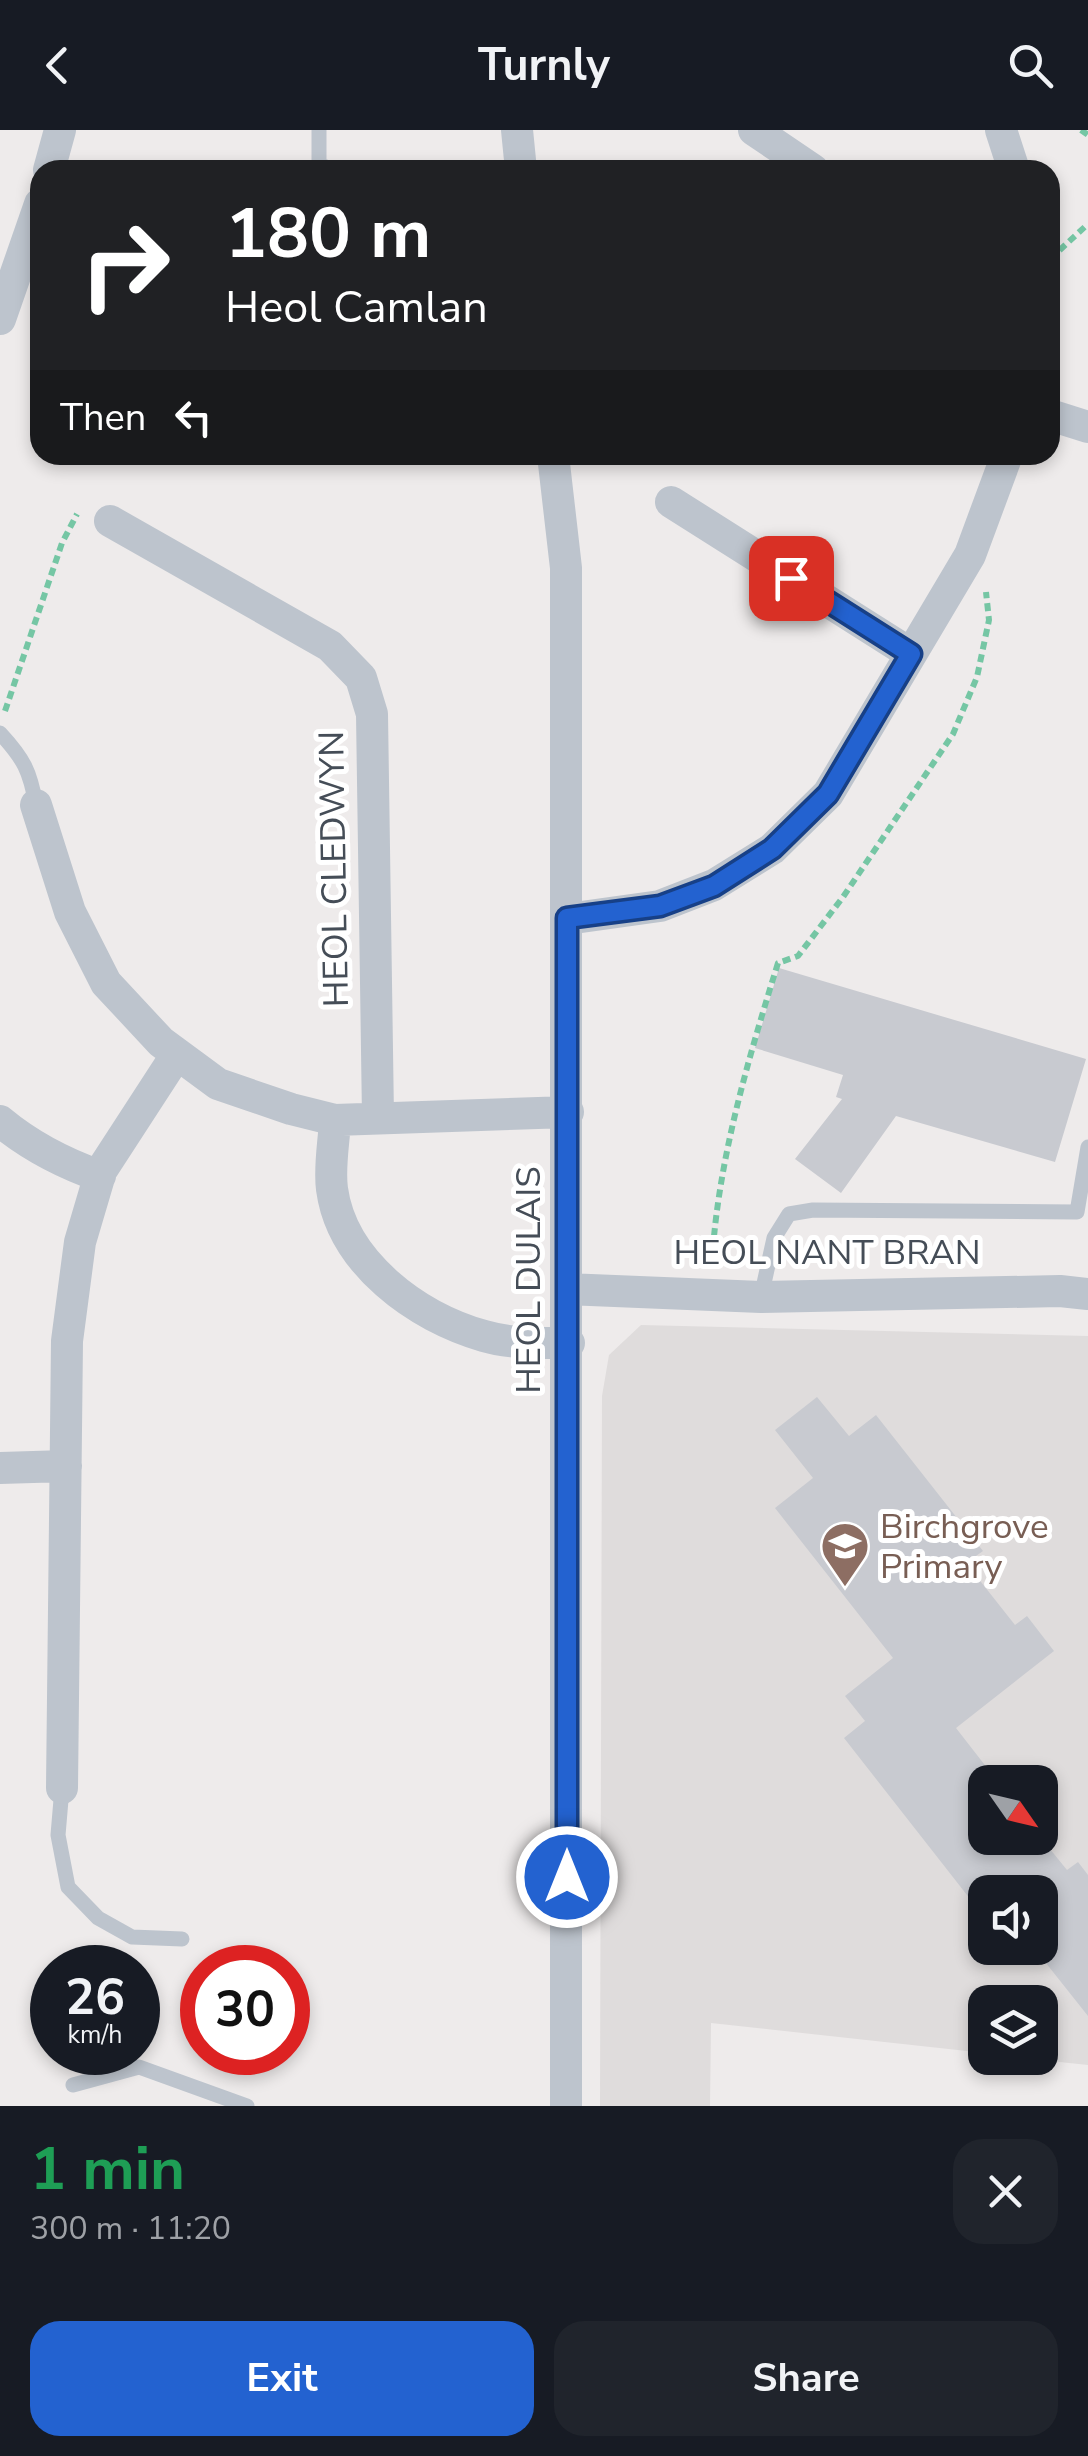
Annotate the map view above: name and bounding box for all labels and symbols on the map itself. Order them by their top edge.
pin [749,536,834,621]
street label: HEOL CLEDWYN [308,730,360,1008]
street label: HEOL DULAIS [505,1166,552,1394]
street label: HEOL NANT BRAN [673,1229,981,1276]
place label: Birchgrove Primary [880,1503,1049,1590]
school or university icon: Birchgrove Primary [819,1520,871,1588]
north arrow [968,1765,1058,1855]
position arrow [515,1825,619,1929]
speed limit sign: 30 [180,1945,310,2075]

